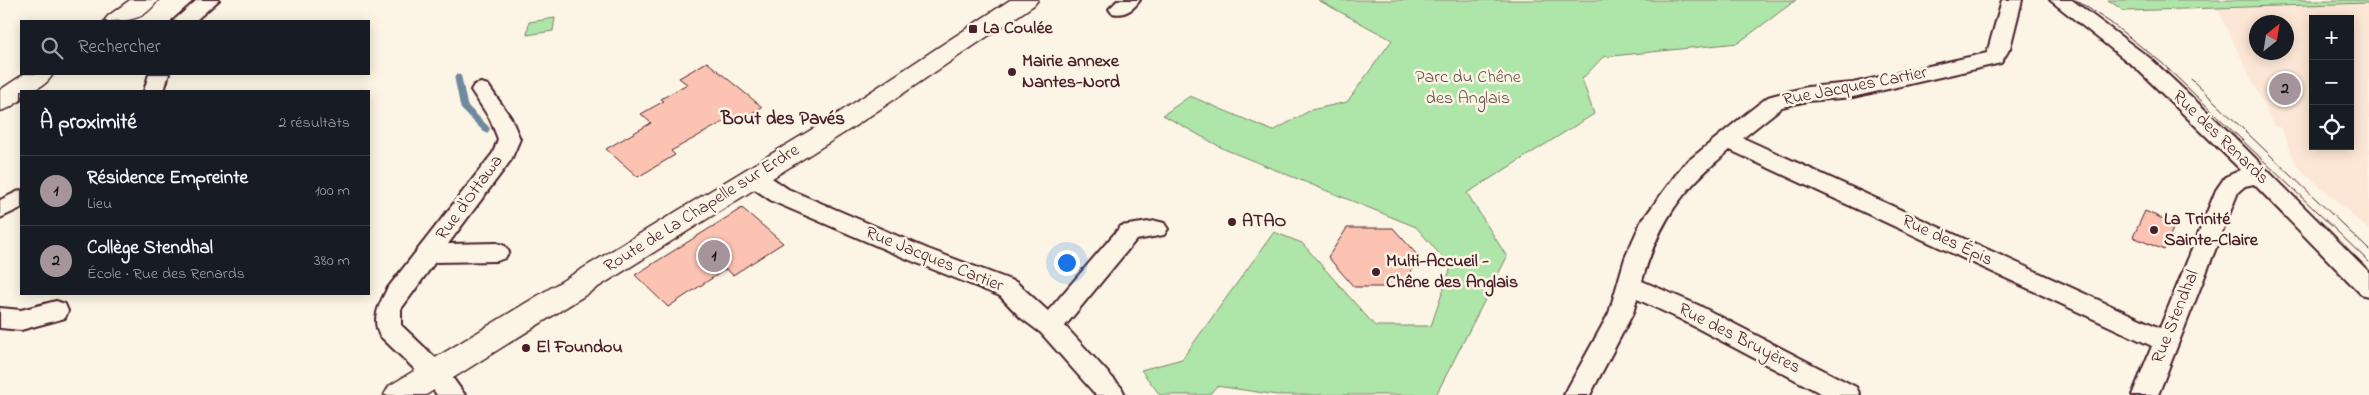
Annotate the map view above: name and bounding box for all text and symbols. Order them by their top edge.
north arrow [2249,15,2294,60]
map controls [2309,15,2354,150]
button: + [2309,15,2354,60]
place label: La Coulée [983,16,1053,42]
search box [20,20,370,75]
marker: La Coulée [967,23,979,35]
icon: search [38,34,66,62]
text: Rechercher [78,34,161,61]
place label: Mairie annexe Nantes-Nord [1022,49,1121,96]
street label: Rue Jacques Cartier [1780,60,1930,114]
button: − [2309,60,2354,105]
park label: Parc du Chêne des Anglais [1415,65,1522,113]
marker: Mairie annexe Nantes-Nord [1006,66,1018,78]
pin: 2 [2269,70,2301,108]
street label: Rue des Renards [2166,85,2274,191]
button: locate [2309,105,2354,150]
district label: Bout des Pavés [720,106,845,133]
text: À proximité [40,108,137,138]
text: 2 résultats [278,111,350,135]
street label: Route de La Chapelle sur Erdre [599,138,806,280]
street label: Rue d'Ottawa [430,150,510,246]
text: Résidence Empreinte [87,165,248,192]
text: 1 [53,179,59,203]
text: 100 m [315,179,350,203]
text: Lieu [87,192,112,216]
place label: La Trinité Sainte-Claire [2164,207,2259,254]
place label: ATAO [1242,209,1286,235]
street label: Rue des Épis [1897,209,1997,273]
marker: ATAO [1226,216,1238,228]
street label: Rue Jacques Cartier [861,220,1007,300]
marker: La Trinité Sainte-Claire [2148,224,2160,236]
text: Collège Stendhal [87,235,213,262]
pin: 1 [698,237,730,275]
text: 2 [52,249,60,273]
text: 380 m [314,249,350,273]
place label: Multi-Accueil - Chêne des Anglais [1386,249,1518,297]
your location [1054,250,1080,276]
text: École · Rue des Renards [87,262,245,286]
marker: Multi-Accueil - Chêne des Anglais [1370,266,1382,278]
street label: Rue Stendhal [2145,266,2207,368]
street label: Rue des Bruyères [1673,297,1805,381]
place label: El Foundou [536,335,623,361]
marker: El Foundou [520,342,532,354]

